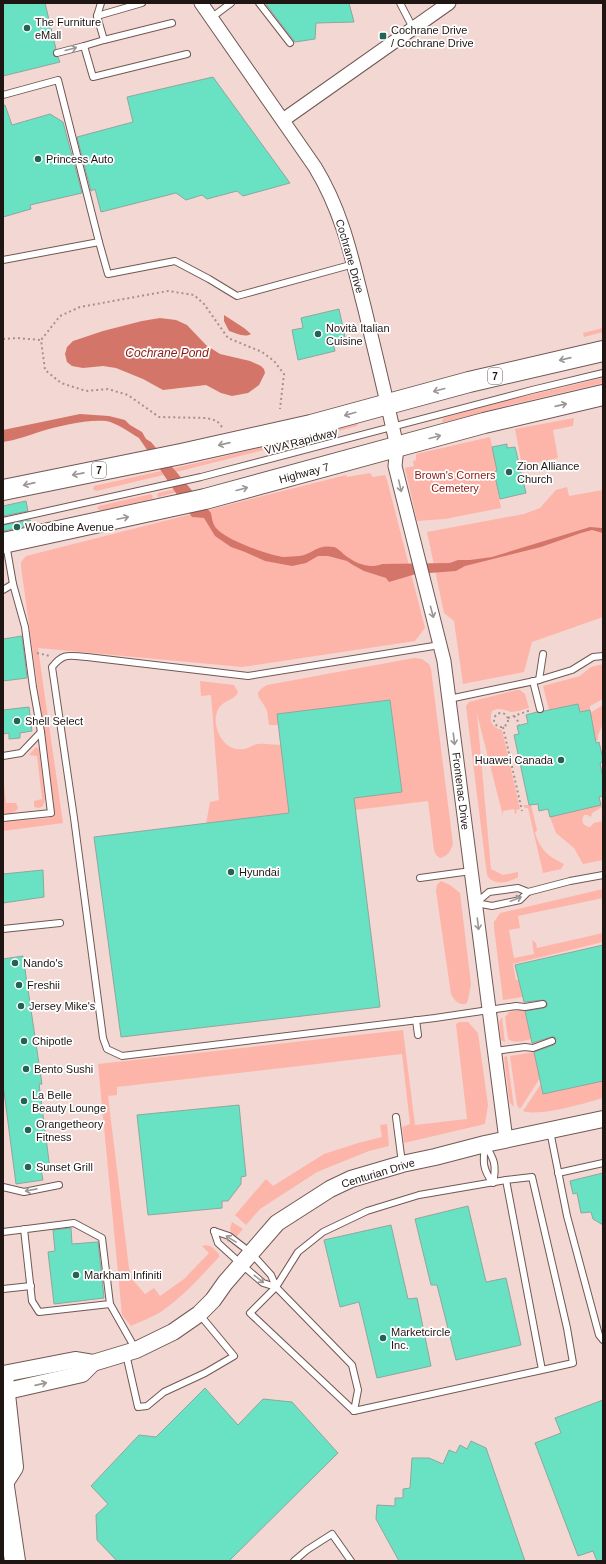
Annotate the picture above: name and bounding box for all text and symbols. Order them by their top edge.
place label: The Furniture eMall [35,16,101,41]
marker: The Furniture eMall [22,23,32,33]
place label: Cochrane Drive / Cochrane Drive [391,24,474,49]
marker: Cochrane Drive / Cochrane Drive [378,31,388,41]
one-way arrow [64,45,77,53]
place label: Princess Auto [46,153,113,165]
marker: Princess Auto [33,154,43,164]
street label: Cochrane Drive [334,218,366,294]
place label: Novità Italian Cuisine [326,322,390,347]
marker: Novità Italian Cuisine [313,329,323,339]
water label: Cochrane Pond [125,346,209,360]
one-way arrow [559,356,572,364]
road number: 7 [488,368,502,384]
one-way arrow [432,387,445,394]
one-way arrow [554,400,567,408]
one-way arrow [344,411,357,418]
street label: VIVA Rapidway [263,425,339,457]
one-way arrow [428,433,441,440]
one-way arrow [217,441,230,449]
place label: Zion Alliance Church [517,460,579,485]
street label: Highway 7 [278,461,330,485]
road number: 7 [92,462,106,478]
marker: Zion Alliance Church [504,467,514,477]
park label: Brown's Corners Cemetery [415,469,496,494]
one-way arrow [72,470,85,478]
one-way arrow [397,479,404,492]
one-way arrow [23,481,36,489]
one-way arrow [236,485,249,492]
one-way arrow [116,513,129,521]
place label: Woodbine Avenue [25,521,114,533]
marker: Woodbine Avenue [12,522,22,532]
one-way arrow [429,605,436,618]
place label: Shell Select [25,715,83,727]
marker: Shell Select [12,716,22,726]
one-way arrow [450,732,458,745]
street label: Frontenac Drive [450,751,472,831]
place label: Huawei Canada [475,754,554,766]
marker: Huawei Canada [556,755,566,765]
place label: Hyundai [239,866,279,878]
marker: Hyundai [226,867,236,877]
one-way arrow [510,895,522,903]
one-way arrow [474,917,482,930]
place label: Nando's [23,957,64,969]
marker: Nando's [10,958,20,968]
place label: Freshii [27,979,60,991]
marker: Freshii [14,980,24,990]
place label: Jersey Mike's [29,1000,96,1012]
marker: Jersey Mike's [16,1001,26,1011]
place label: Chipotle [32,1035,72,1047]
marker: Chipotle [19,1036,29,1046]
place label: Bento Sushi [34,1063,93,1075]
marker: Bento Sushi [21,1064,31,1074]
place label: La Belle Beauty Lounge [32,1089,106,1114]
marker: La Belle Beauty Lounge [19,1096,29,1106]
place label: Orangetheory Fitness [36,1118,104,1143]
marker: Orangetheory Fitness [23,1125,33,1135]
street label: Centurian Drive [340,1156,416,1190]
place label: Sunset Grill [36,1161,93,1173]
marker: Sunset Grill [23,1162,33,1172]
one-way arrow [25,1187,38,1195]
one-way arrow [225,1234,237,1242]
place label: Markham Infiniti [84,1269,162,1281]
marker: Markham Infiniti [71,1270,81,1280]
one-way arrow [254,1274,264,1283]
place label: Marketcircle Inc. [391,1326,450,1351]
marker: Marketcircle Inc. [378,1333,388,1343]
one-way arrow [34,1380,47,1387]

